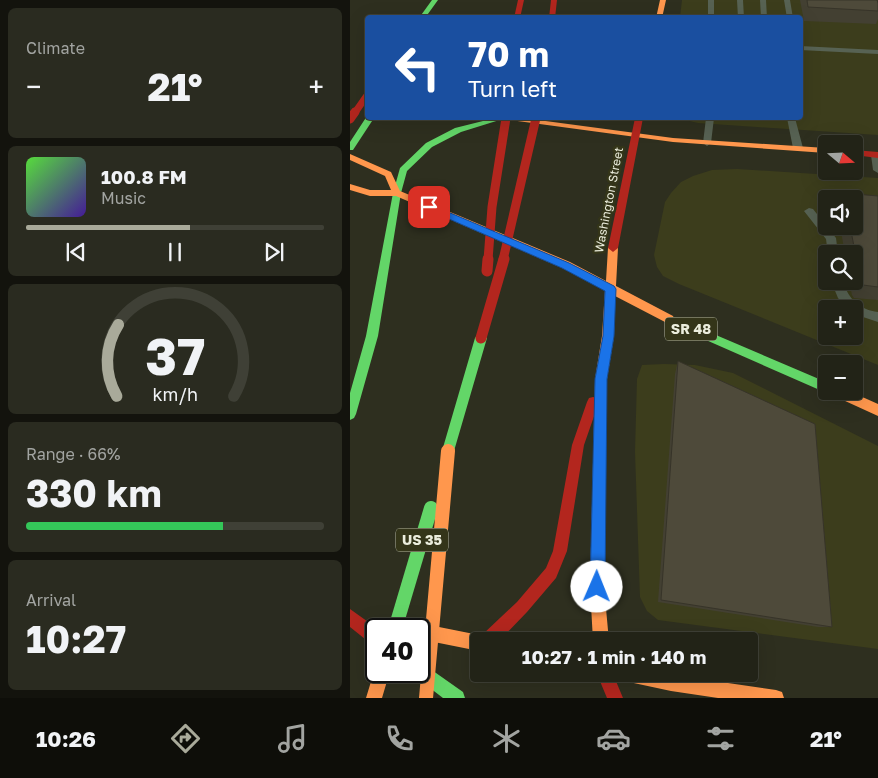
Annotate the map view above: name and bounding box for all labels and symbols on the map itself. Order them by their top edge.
north arrow [818,135,862,180]
street label: Washington Street [591,146,626,254]
pin [408,186,450,228]
road number: SR 48 [665,318,717,340]
road number: US 35 [396,528,448,552]
position arrow [570,560,622,612]
speed limit sign: 40 [365,618,430,683]

